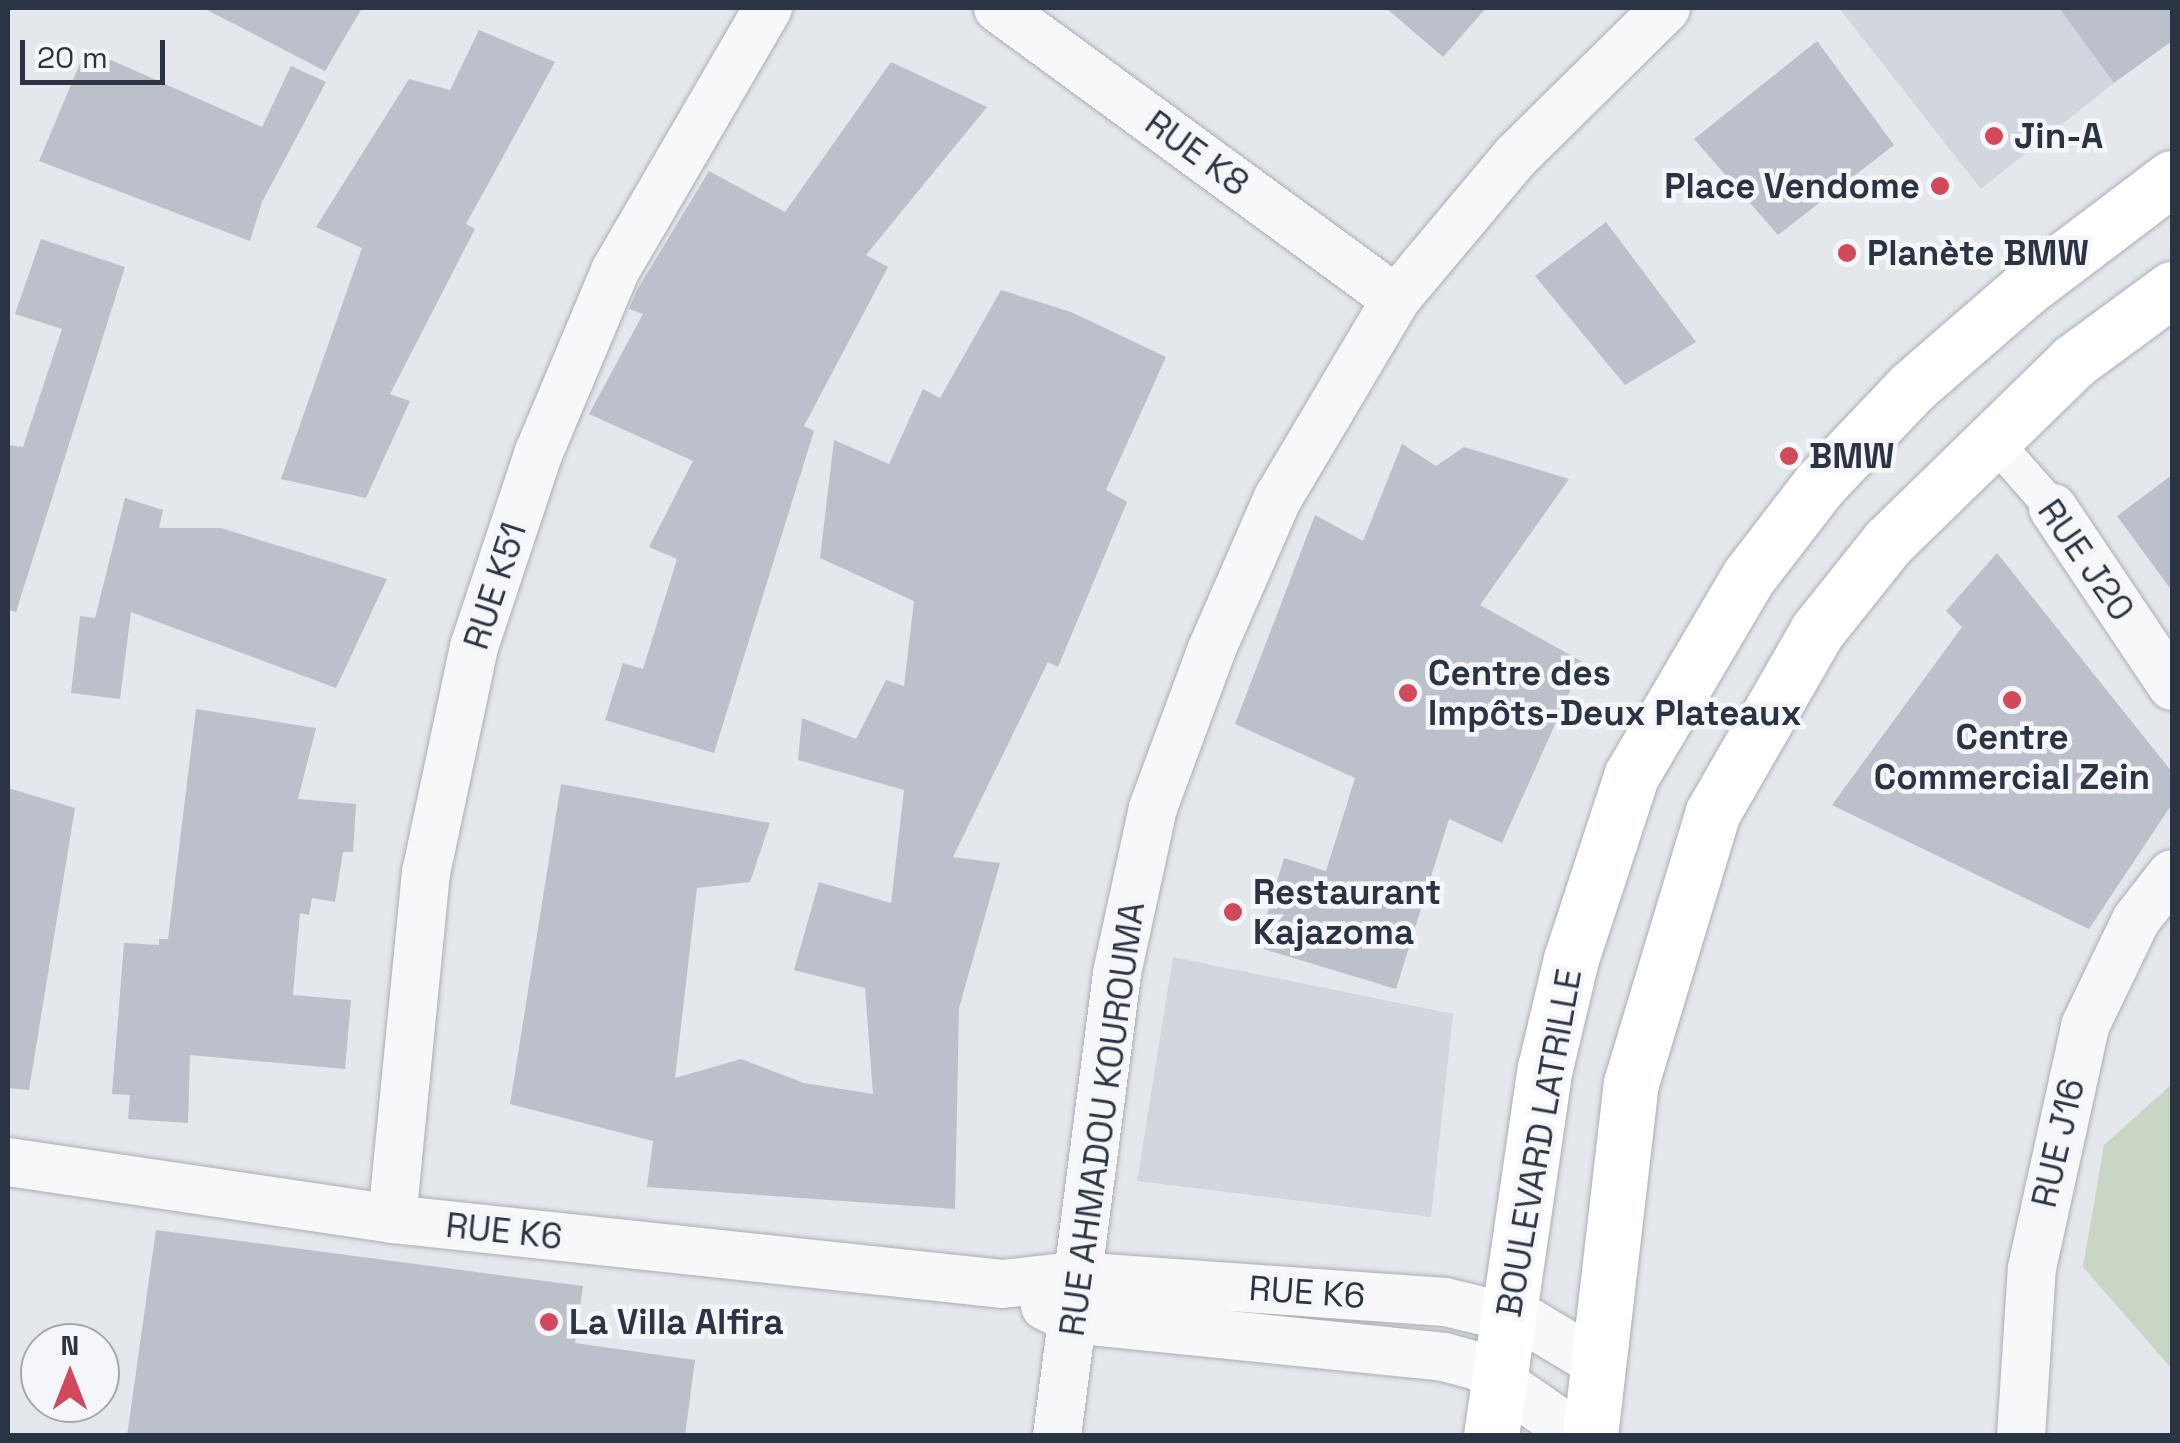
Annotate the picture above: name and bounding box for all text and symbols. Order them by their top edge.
scale bar [25,20,170,82]
text: 20 m [37,38,108,77]
street label: RUE K8 [1137,102,1257,204]
place label: Jin-A [2014,115,2103,157]
marker: Jin-A [1983,125,2005,147]
place label: Place Vendome [1664,165,1920,207]
marker: Place Vendome [1929,175,1951,197]
place label: Planète BMW [1867,232,2089,274]
marker: Planète BMW [1836,242,1858,264]
place label: BMW [1809,435,1895,477]
marker: BMW [1778,445,1800,467]
street label: RUE J20 [2029,491,2143,629]
street label: RUE K51 [455,517,535,655]
place label: Centre des Impôts-Deux Plateaux [1428,652,1801,734]
marker: Centre des Impôts-Deux Plateaux [1397,682,1419,704]
marker: Centre Commercial Zein [2001,689,2023,711]
place label: Centre Commercial Zein [1874,716,2150,798]
place label: Restaurant Kajazoma [1253,871,1441,953]
street label: RUE AHMADOU KOUROUMA [1051,899,1153,1339]
marker: Restaurant Kajazoma [1222,901,1244,923]
street label: BOULEVARD LATRILLE [1488,966,1590,1320]
street label: RUE J16 [2023,1074,2093,1212]
street label: RUE K6 [444,1204,564,1258]
street label: RUE K6 [1247,1267,1367,1317]
place label: La Villa Alfira [569,1301,785,1343]
marker: La Villa Alfira [538,1311,560,1333]
north arrow [20,1323,120,1423]
text: N [61,1327,79,1363]

